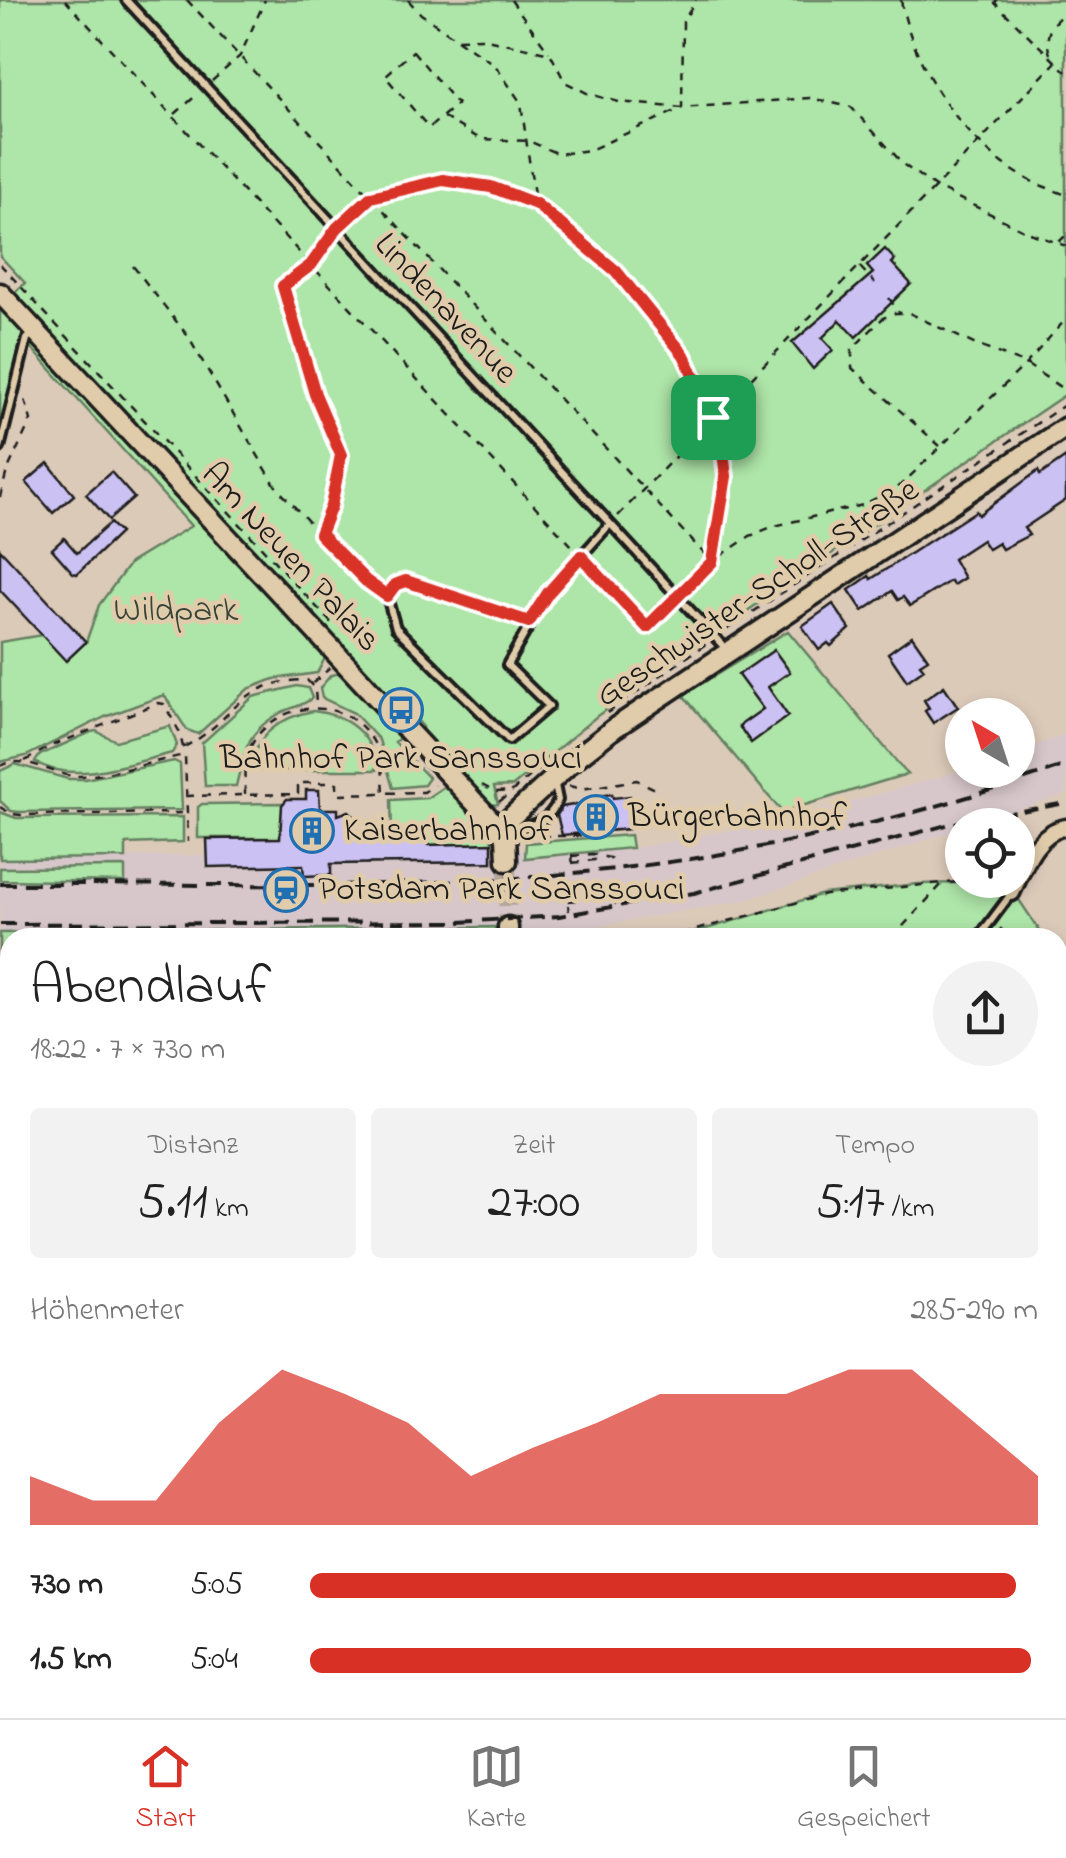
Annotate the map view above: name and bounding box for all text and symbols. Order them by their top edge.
street label: Lindenavenue [361,222,529,397]
pin [671,375,756,460]
icon: arrive [686,390,741,445]
street label: Am Neuen Palais [188,451,392,665]
street label: Geschwister-Scholl-Straße [586,466,930,722]
park label: Wildpark [114,586,239,637]
bus stop icon: Bahnhof Park Sanssouci [378,687,424,733]
north arrow [945,698,1035,788]
map controls [945,698,1035,898]
place label: Bahnhof Park Sanssouci [219,734,582,785]
place label: Bürgerbahnhof [627,792,848,843]
building icon: Bürgerbahnhof [573,794,619,840]
place label: Kaiserbahnhof [344,806,554,857]
building icon: Kaiserbahnhof [289,808,335,854]
button: locate [945,808,1035,898]
place label: Potsdam Park Sanssouci [318,865,685,916]
station icon: Potsdam Park Sanssouci [263,867,309,913]
text: Abendlauf [30,949,271,1029]
button: share [933,961,1038,1066]
text: 18:22 · 7 × 730 m [30,1027,225,1074]
text: Distanz [148,1126,238,1167]
text: Zeit [513,1126,555,1167]
text: Tempo [835,1126,915,1167]
text: 5.11 [137,1167,208,1240]
text: 27:00 [488,1167,580,1240]
text: 5:17 [815,1167,885,1240]
text: km [208,1189,249,1230]
text: /km [885,1189,935,1230]
text: Höhenmeter [30,1288,184,1335]
text: 285–290 m [910,1288,1038,1335]
text: 730 m [30,1562,103,1609]
text: 5:05 [190,1562,243,1609]
text: 1.5 km [30,1637,112,1684]
text: 5:04 [190,1637,238,1684]
tab: Start [135,1739,196,1840]
tab: Karte [467,1739,526,1840]
tab: Gespeichert [797,1739,931,1840]

